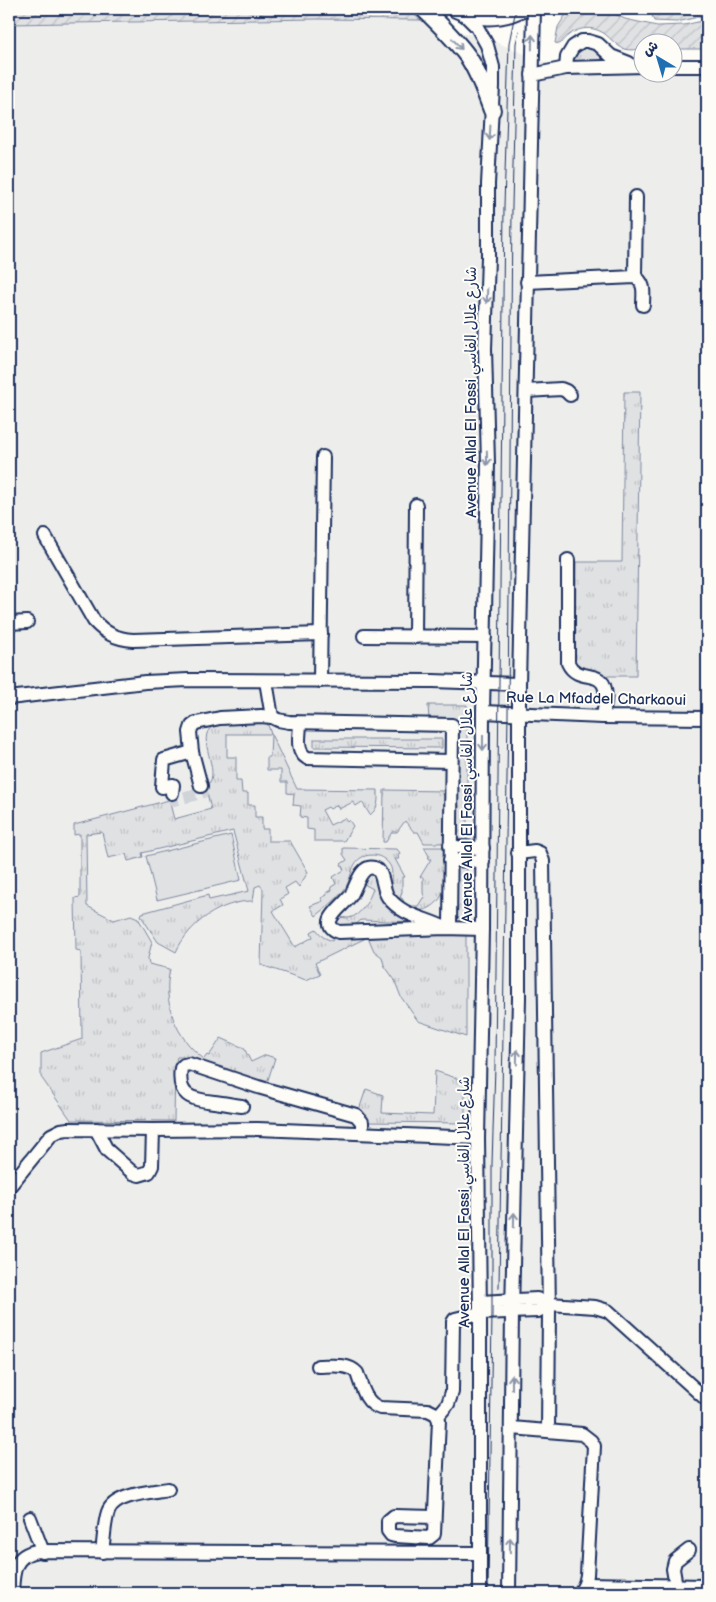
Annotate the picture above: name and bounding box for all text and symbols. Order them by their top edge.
north arrow [634,32,684,82]
one-way arrow [528,34,537,50]
text: ش [639,37,662,60]
one-way arrow [451,38,463,51]
one-way arrow [486,125,495,141]
street label: Avenue Allal El Fassi شارع علال الفاسي [462,266,484,518]
one-way arrow [482,287,492,303]
one-way arrow [482,450,492,466]
street label: Avenue Allal El Fassi شارع علال الفاسي [458,671,480,923]
street label: Rue La Mfaddel Charkaoui [506,688,686,710]
one-way arrow [478,734,488,751]
one-way arrow [512,1049,522,1066]
street label: Avenue Allal El Fassi شارع علال الفاسي [455,1076,477,1328]
one-way arrow [509,1212,519,1228]
one-way arrow [507,1374,517,1390]
one-way arrow [505,1537,515,1553]

